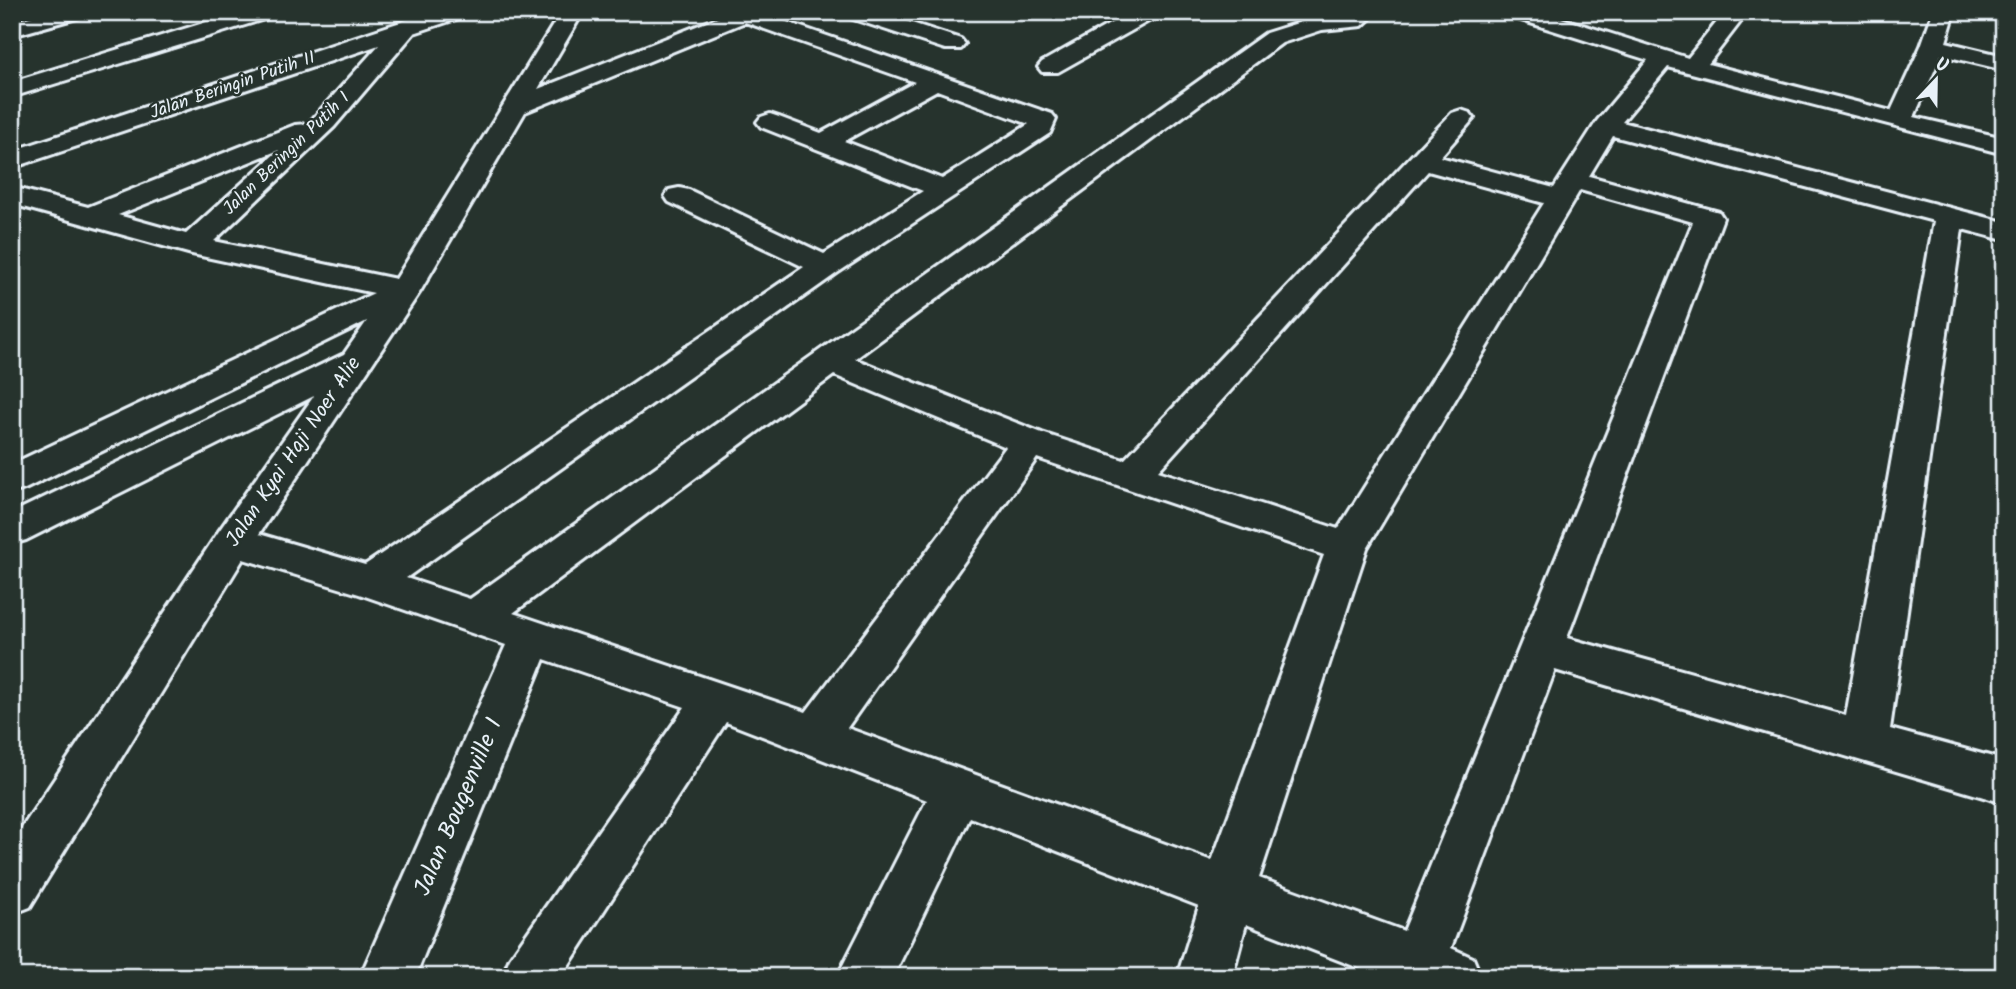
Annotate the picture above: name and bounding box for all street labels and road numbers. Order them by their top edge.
street label: Jalan Beringin Putih II [146,44,320,128]
street label: Jalan Beringin Putih I [217,85,357,223]
street label: Jalan Kyai Haji Noer Alie [218,350,370,554]
street label: Jalan Bougenville I [404,712,514,902]

